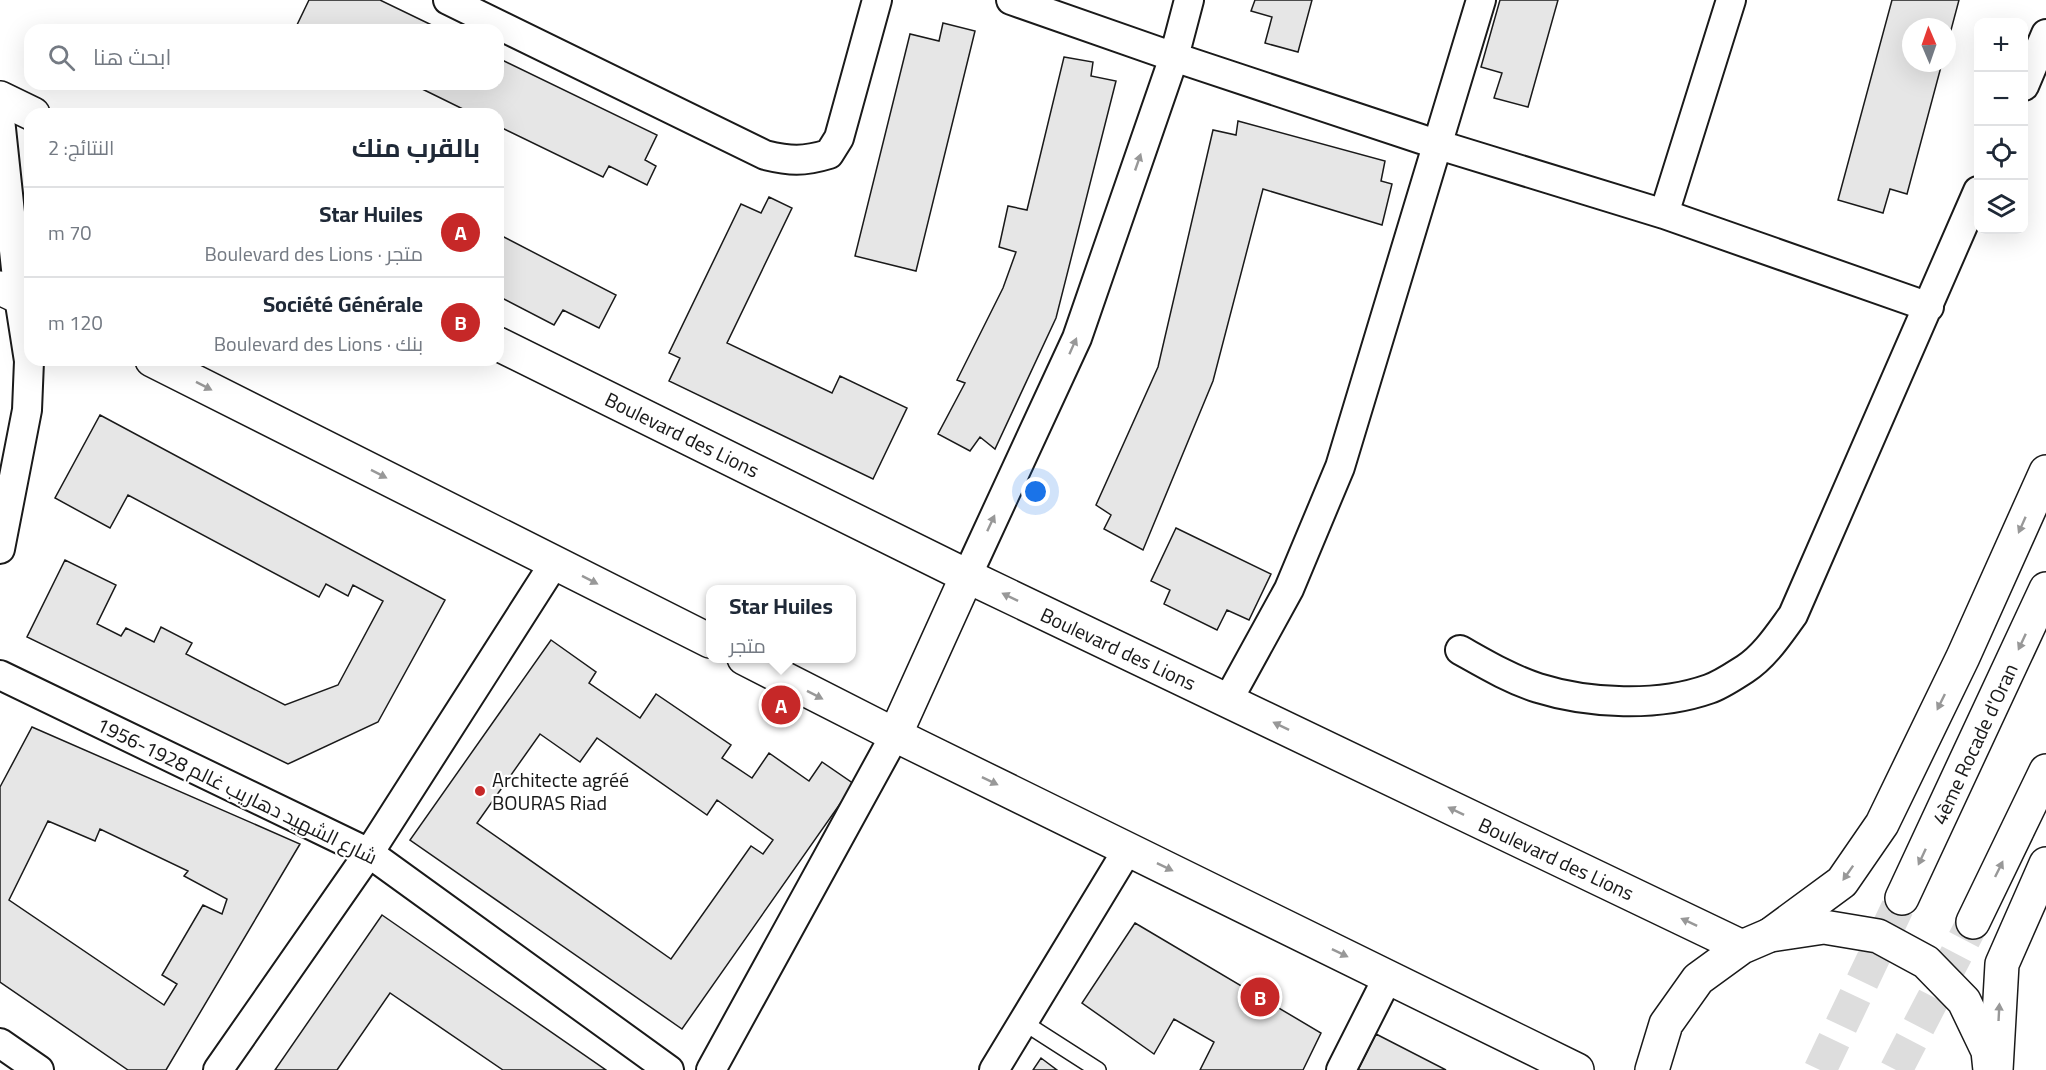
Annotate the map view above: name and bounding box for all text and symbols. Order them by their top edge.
north arrow [1902,18,1956,72]
map controls [1974,18,2028,234]
button: + [1974,18,2028,72]
search box [24,24,504,90]
text: ابحث هنا [93,36,171,78]
icon: search [45,41,78,74]
button: − [1974,72,2028,126]
text: بالقرب منك [352,123,480,172]
button: locate [1974,126,2028,180]
text: النتائج: 2 [48,129,114,166]
one-way arrow [1133,153,1143,171]
button: layers [1974,180,2028,234]
text: Star Huiles [319,193,423,235]
text: 70 m [48,214,92,251]
text: A [454,214,467,251]
text: متجر · Boulevard des Lions [205,235,423,272]
text: Société Générale [263,283,423,325]
text: 120 m [48,304,103,341]
text: B [454,304,467,341]
text: بنك · Boulevard des Lions [214,325,423,362]
one-way arrow [1068,337,1078,355]
street label: Boulevard des Lions [598,381,766,488]
one-way arrow [196,382,213,391]
one-way arrow [370,469,387,478]
your location [1021,477,1050,506]
one-way arrow [986,514,996,532]
one-way arrow [2017,516,2027,534]
one-way arrow [582,575,599,585]
popup [706,585,856,663]
text: Star Huiles [729,585,833,627]
one-way arrow [1001,592,1018,602]
street label: Boulevard des Lions [1034,596,1202,701]
text: متجر [729,627,766,664]
one-way arrow [2017,634,2026,651]
street label: 4ème Rocade d'Oran [1921,657,2028,831]
pin: A [762,682,800,728]
one-way arrow [807,690,824,699]
one-way arrow [1936,694,1946,711]
street label: شارع الشهيد دهاريب غالم 1928-1956 [90,706,384,875]
one-way arrow [1272,721,1289,730]
place label: Architecte agréé BOURAS Riad [492,761,629,821]
one-way arrow [981,775,999,785]
marker: Architecte agréé BOURAS Riad [473,784,487,798]
street label: Boulevard des Lions [1472,806,1640,911]
one-way arrow [1447,807,1465,817]
one-way arrow [1917,849,1926,866]
one-way arrow [1994,861,2003,878]
one-way arrow [1156,862,1173,872]
one-way arrow [1842,865,1854,881]
one-way arrow [1680,918,1697,927]
one-way arrow [1331,949,1348,958]
pin: B [1240,974,1280,1020]
one-way arrow [1995,1002,2004,1021]

